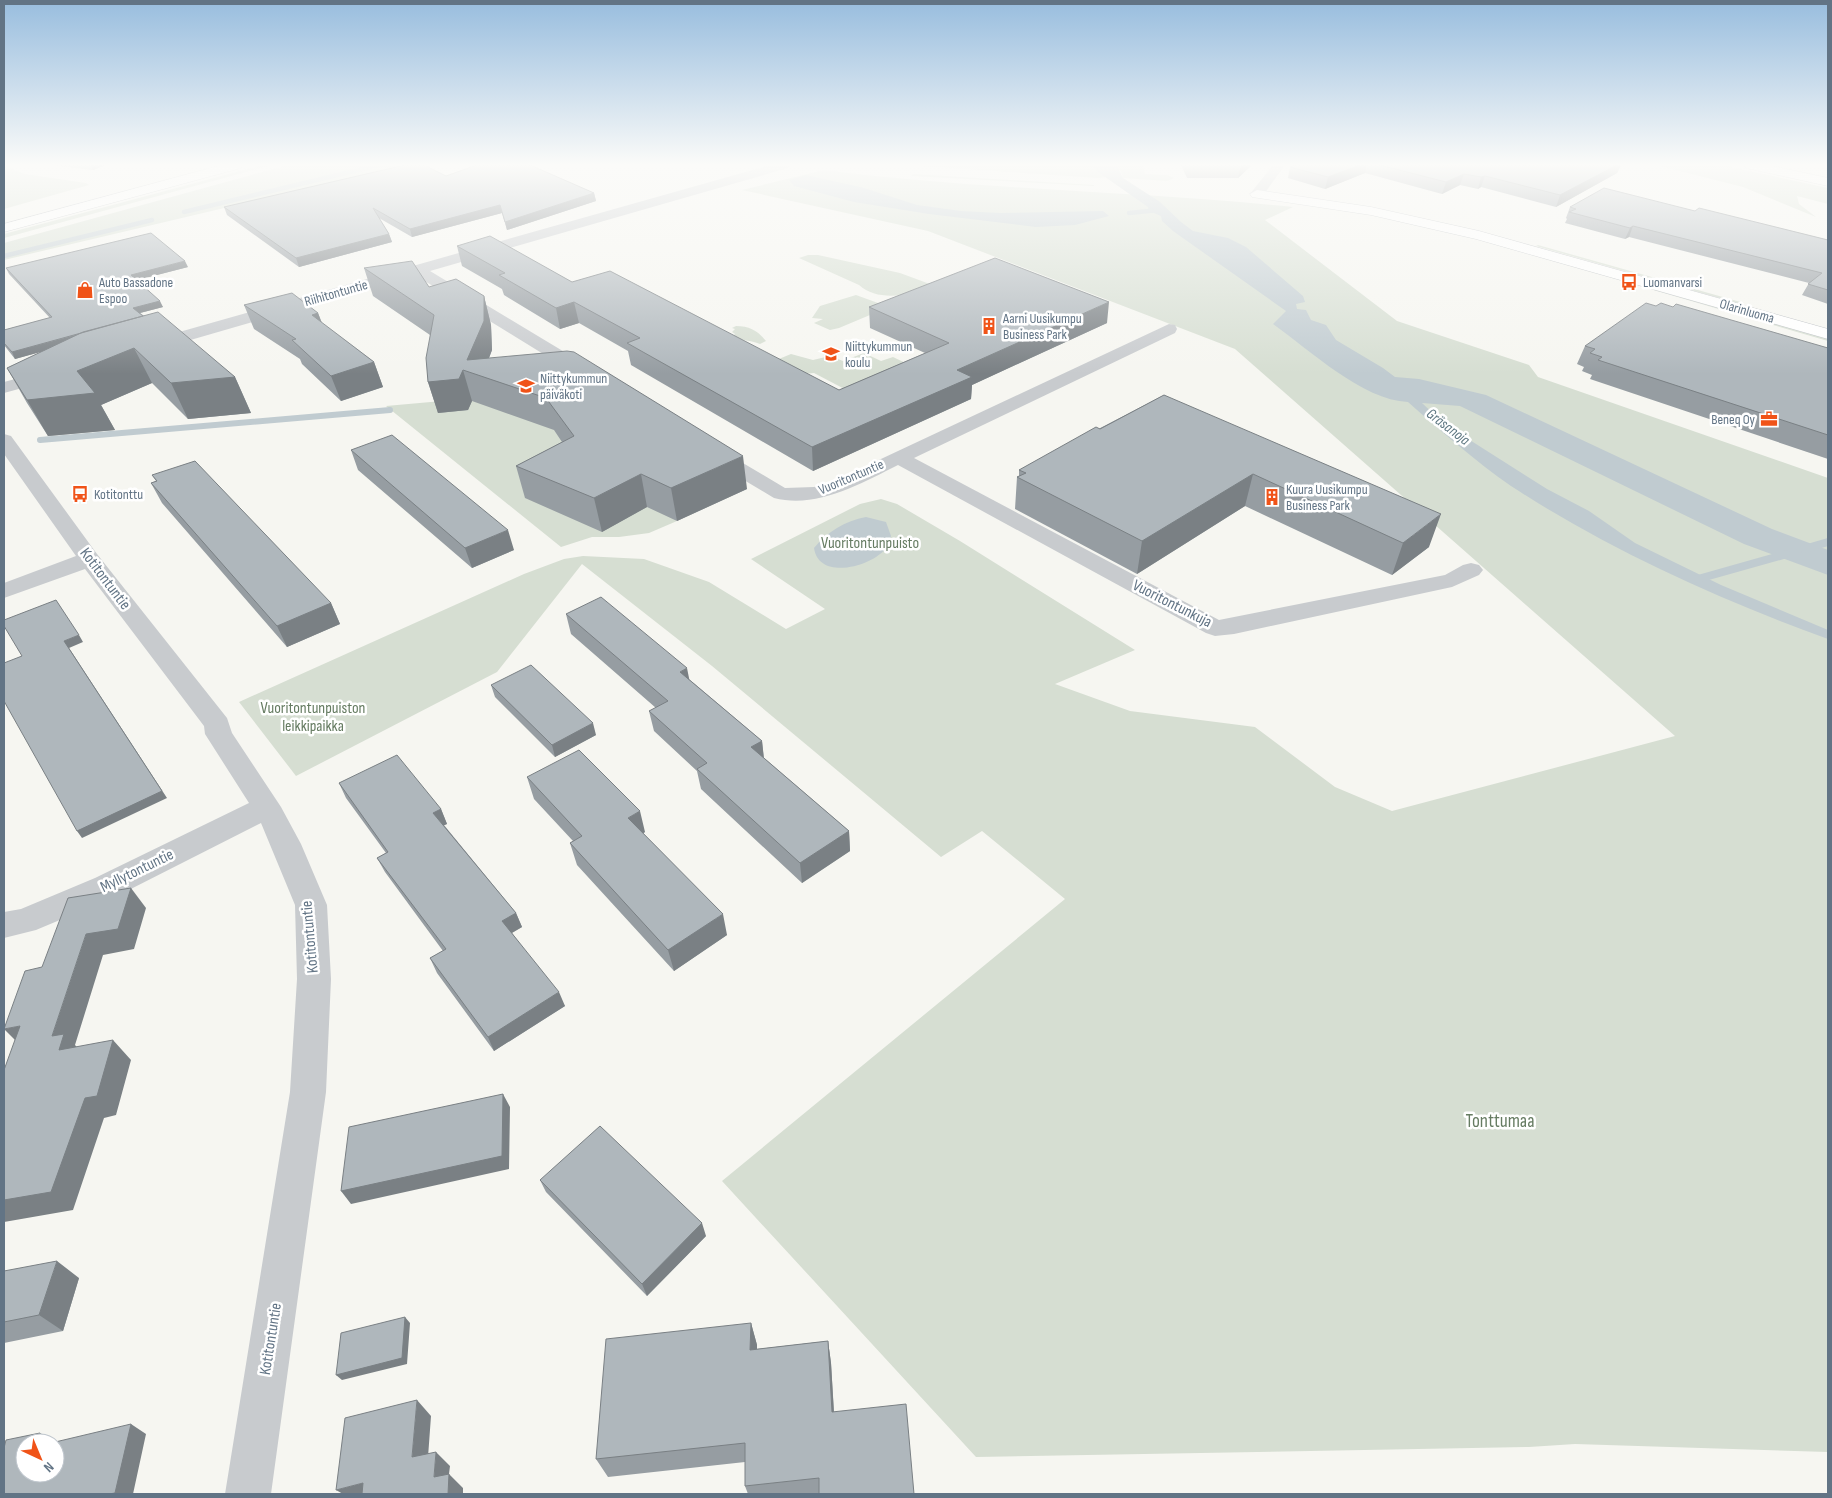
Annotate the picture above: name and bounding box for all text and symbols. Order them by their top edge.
bus stop icon: Luomanvarsi [1619,272,1639,292]
place label: Auto Bassadone Espoo [98,274,173,307]
place label: Luomanvarsi [1643,274,1702,291]
street label: Riihitontuntie [302,276,370,310]
shop icon: Auto Bassadone Espoo [75,280,95,300]
street label: Olarinluoma [1718,295,1776,327]
place label: Aarni Uusikumpu Business Park [1002,310,1082,343]
building icon: Aarni Uusikumpu Business Park [979,316,999,336]
place label: Niittykummun koulu [845,338,912,371]
school or university icon: Niittykummun koulu [821,344,841,364]
place label: Niittykummun päiväkoti [540,370,607,403]
school or university icon: Niittykummun päiväkoti [516,376,536,396]
water label: Gräsanoja [1422,404,1474,450]
office icon: Beneq Oy [1759,409,1779,429]
place label: Beneq Oy [1711,411,1756,428]
street label: Vuoritontuntie [816,456,886,498]
place label: Kuura Uusikumpu Business Park [1286,481,1368,514]
bus stop icon: Kotitonttu [70,484,90,504]
place label: Kotitonttu [94,486,143,503]
building icon: Kuura Uusikumpu Business Park [1262,487,1282,507]
park label: Vuoritontunpuisto [821,534,919,553]
street label: Kotitontuntie [76,544,134,614]
street label: Vuoritontunkuja [1129,576,1215,632]
park label: Vuoritontunpuiston leikkipaikka [261,699,365,736]
street label: Myllytontuntie [97,845,177,897]
street label: Kotitontuntie [297,900,323,974]
park label: Tonttumaa [1466,1110,1534,1133]
street label: Kotitontuntie [256,1302,286,1376]
north arrow [15,1433,65,1483]
text: N [40,1458,57,1476]

